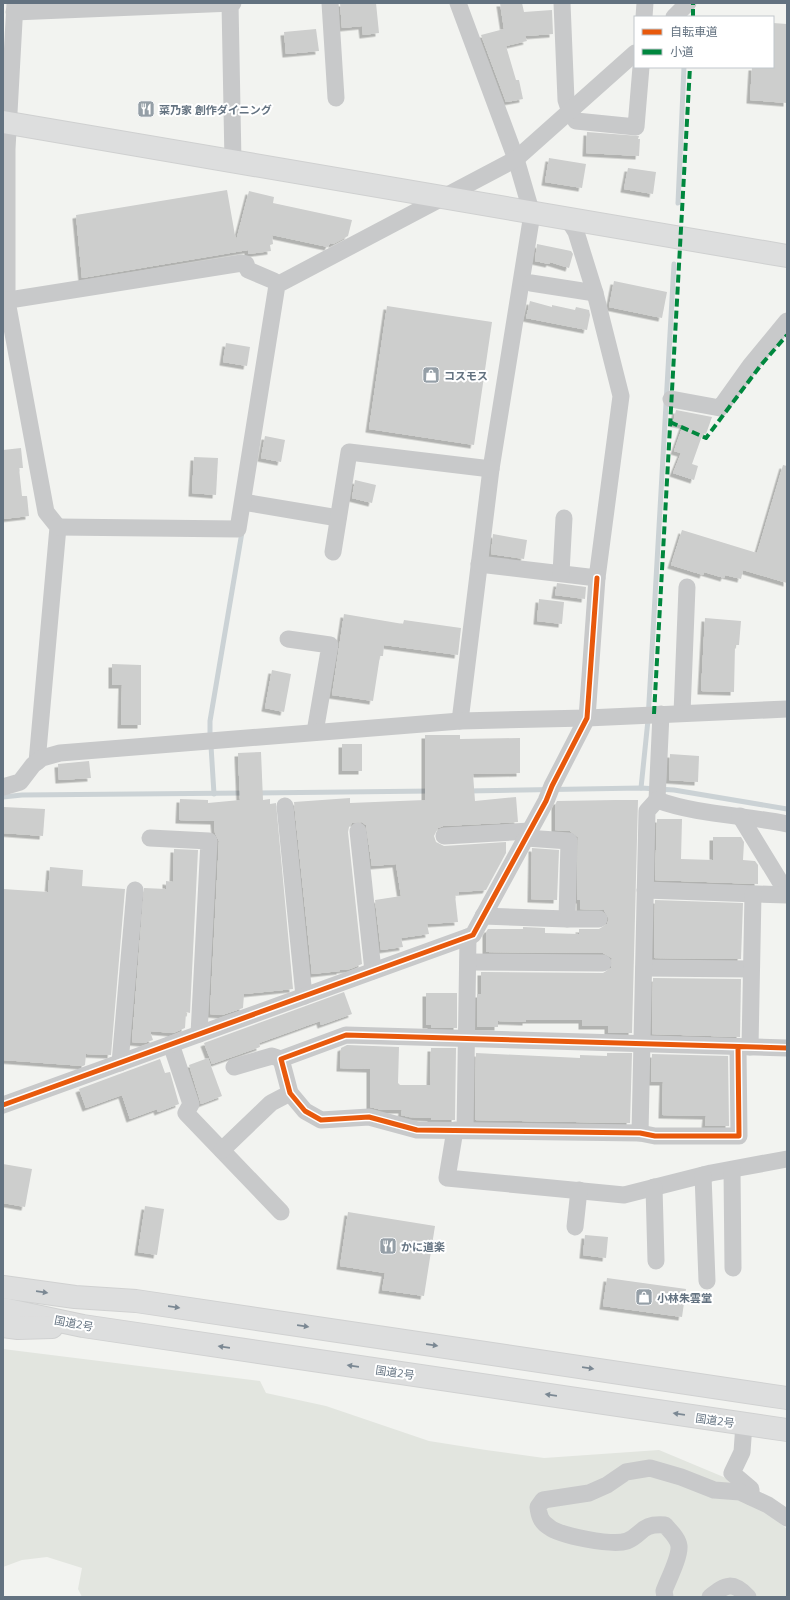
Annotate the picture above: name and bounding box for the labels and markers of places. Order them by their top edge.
restaurant icon: 菜乃家 創作ダイニング [136,99,156,119]
place label: 菜乃家 創作ダイニング [159,102,272,117]
shop icon: コスモス [421,365,441,385]
place label: コスモス [444,368,488,383]
restaurant icon: かに道楽 [378,1236,398,1256]
place label: かに道楽 [401,1239,445,1254]
shop icon: 小林朱雲堂 [634,1287,654,1307]
place label: 小林朱雲堂 [657,1290,712,1305]

